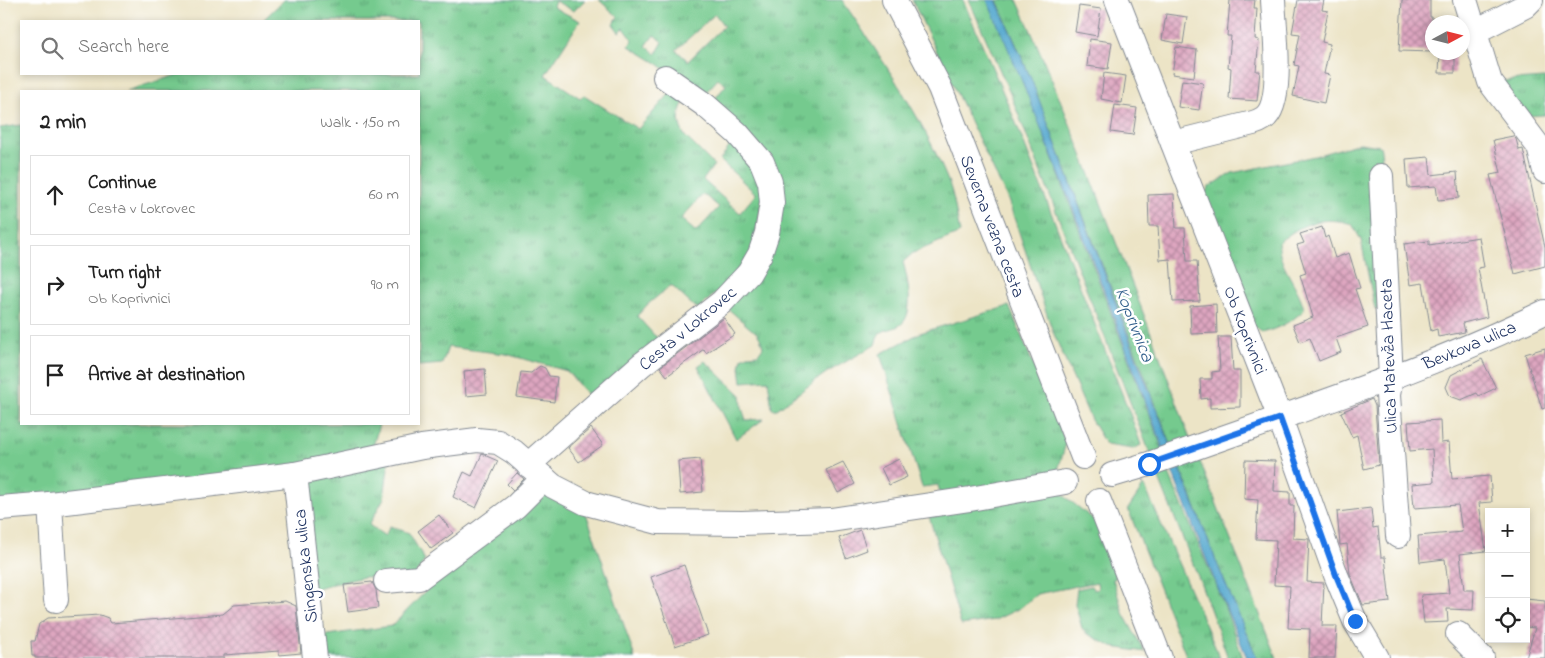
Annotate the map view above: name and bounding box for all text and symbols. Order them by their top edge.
north arrow [1425,15,1470,60]
search box [20,20,420,75]
icon: search [38,34,66,62]
text: Search here [78,34,169,61]
text: 2 min [40,108,86,138]
text: Walk · 150 m [320,111,400,135]
street label: Severna vezna cesta [952,152,1030,302]
text: Continue [88,170,156,197]
icon: ahead [41,181,69,209]
text: 60 m [369,183,399,207]
text: Cesta v Lokrovec [88,197,195,221]
text: Turn right [88,260,161,287]
icon: right [41,271,69,299]
text: 90 m [371,273,399,297]
street label: Ulica Matevža Haceta [1374,278,1406,434]
street label: Cesta v Lokrovec [634,281,743,378]
street label: Ob Koprivnici [1215,283,1273,379]
water label: Koprivnica [1107,284,1160,367]
text: Ob Koprivnici [88,287,171,311]
street label: Bevkova ulica [1418,315,1521,379]
icon: arrive [41,361,69,389]
text: Arrive at destination [88,362,245,389]
route start [1138,453,1161,476]
street label: Singenska ulica [288,508,327,624]
map controls [1485,508,1530,643]
button: + [1485,508,1530,553]
button: − [1485,553,1530,598]
button: locate [1485,598,1530,643]
route end [1344,610,1367,633]

